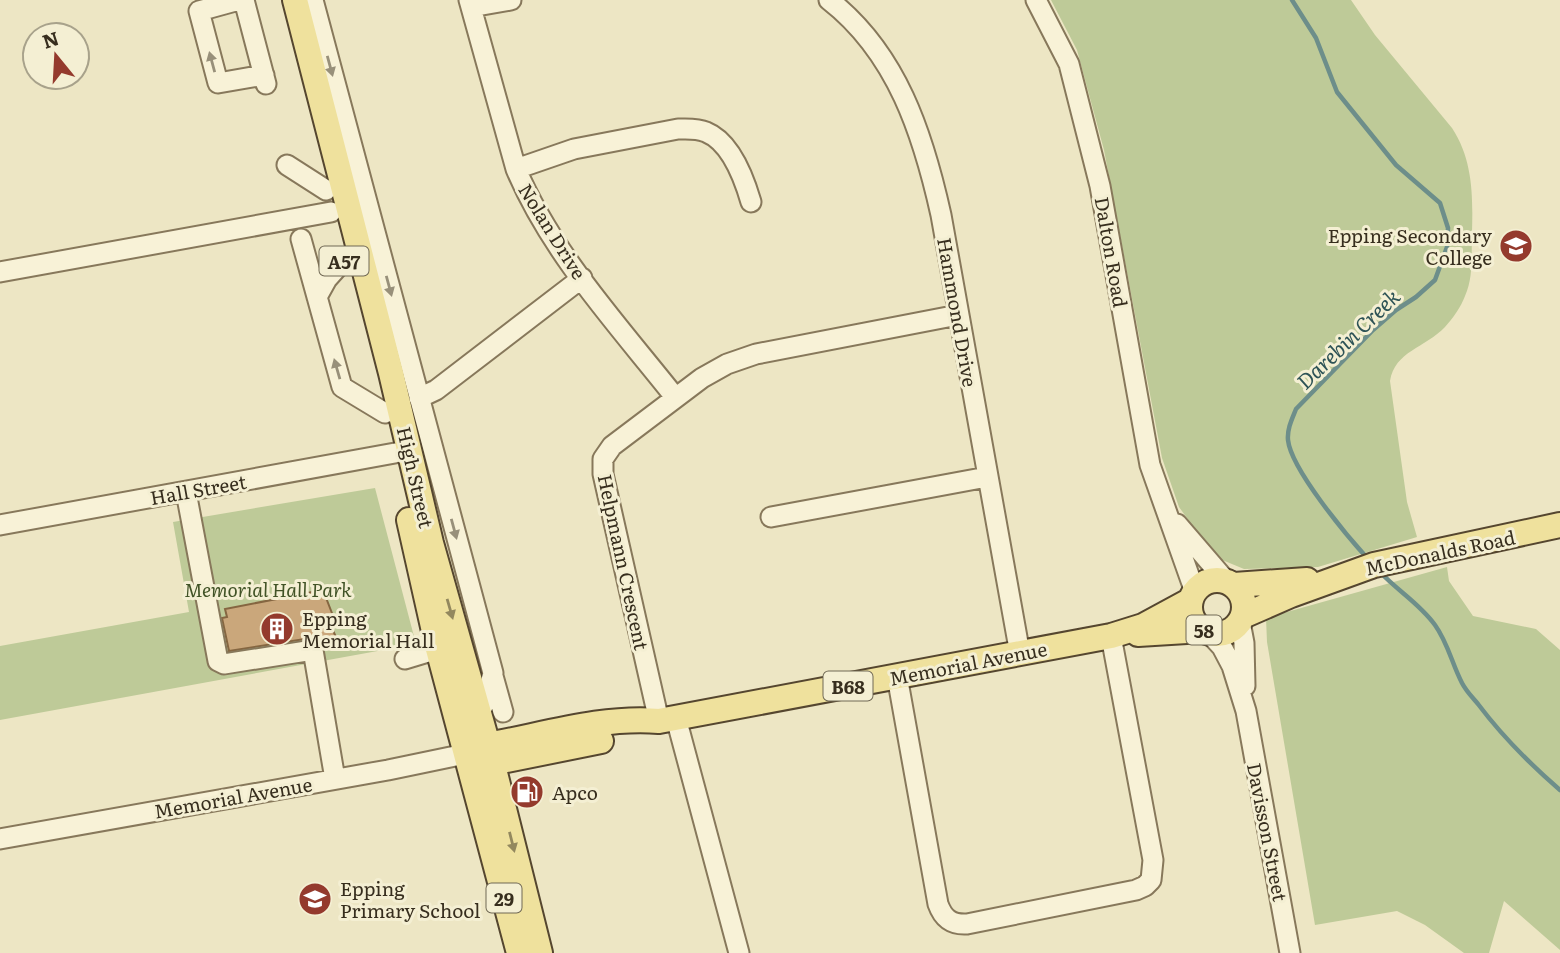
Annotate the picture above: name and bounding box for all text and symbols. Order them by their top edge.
north arrow [21,21,91,91]
text: N [39,23,62,55]
one-way arrow [207,52,217,73]
one-way arrow [326,56,336,77]
street label: Nolan Drive [512,178,594,285]
street label: Dalton Road [1088,194,1136,310]
place label: Epping Secondary College [1328,221,1492,271]
school or university icon: Epping Secondary College [1497,227,1535,265]
street label: Hammond Drive [931,235,985,389]
road number: A57 [320,246,368,276]
one-way arrow [384,275,395,297]
water label: Darebin Creek [1288,280,1406,395]
one-way arrow [332,359,342,380]
street label: High Street [391,423,441,531]
street label: Hall Street [148,467,249,511]
street label: Helpmann Crescent [592,471,656,653]
one-way arrow [449,518,460,540]
street label: McDonalds Road [1362,522,1518,582]
park label: Memorial Hall Park [184,575,352,603]
one-way arrow [445,598,456,620]
place label: Epping Memorial Hall [302,604,434,654]
building icon: Epping Memorial Hall [258,610,296,648]
road number: 58 [1186,616,1222,644]
street label: Memorial Avenue [887,634,1049,692]
road number: B68 [824,672,872,700]
street label: Davisson Street [1241,760,1295,904]
street label: Memorial Avenue [152,769,314,825]
fuel station icon: Apco [508,773,546,811]
place label: Apco [552,778,598,806]
one-way arrow [507,831,518,853]
place label: Epping Primary School [340,874,481,924]
school or university icon: Epping Primary School [296,880,334,918]
road number: 29 [486,884,522,912]

